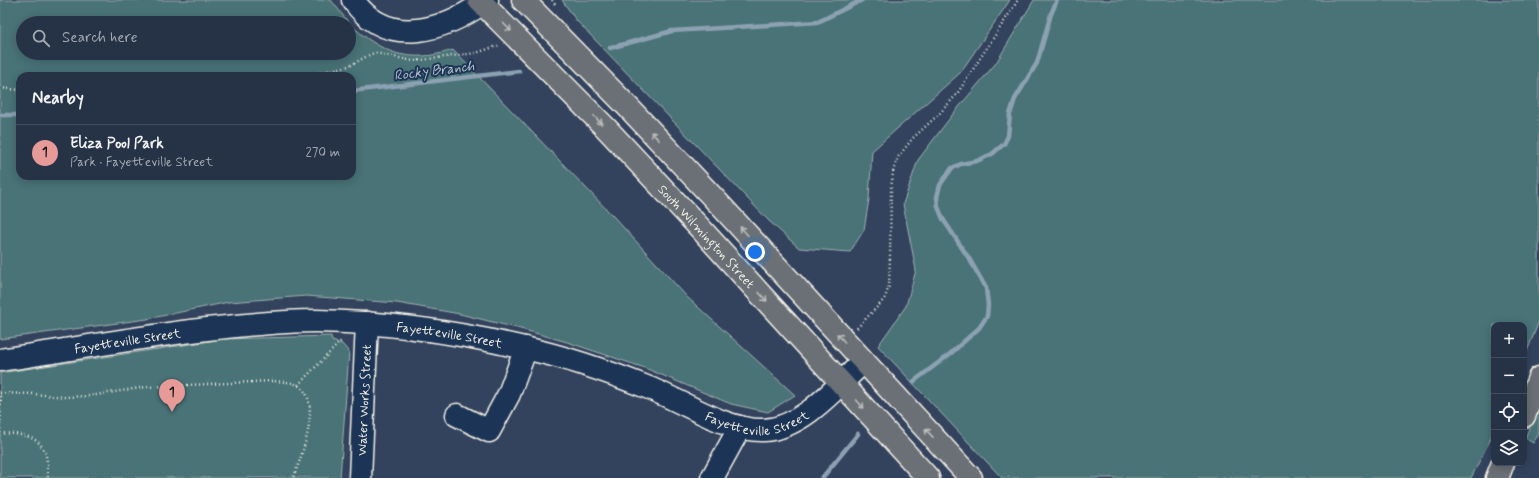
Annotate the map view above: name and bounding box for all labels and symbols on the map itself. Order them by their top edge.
one-way arrow [502,22,512,32]
water label: Rocky Branch [393,57,476,85]
one-way arrow [593,115,603,125]
one-way arrow [650,131,660,141]
street label: South Wilmington Street [653,181,758,293]
one-way arrow [739,226,749,236]
your location [745,242,765,262]
one-way arrow [758,292,768,302]
street label: Fayetteville Street [395,319,504,353]
street label: Fayetteville Street [73,325,182,358]
one-way arrow [836,332,845,343]
street label: Water Works Street [354,344,376,456]
pin: 1 [159,379,185,412]
one-way arrow [855,398,864,408]
street label: Fayetteville Street [703,401,811,419]
text: Fayetteville Street [702,407,813,440]
one-way arrow [924,428,934,438]

